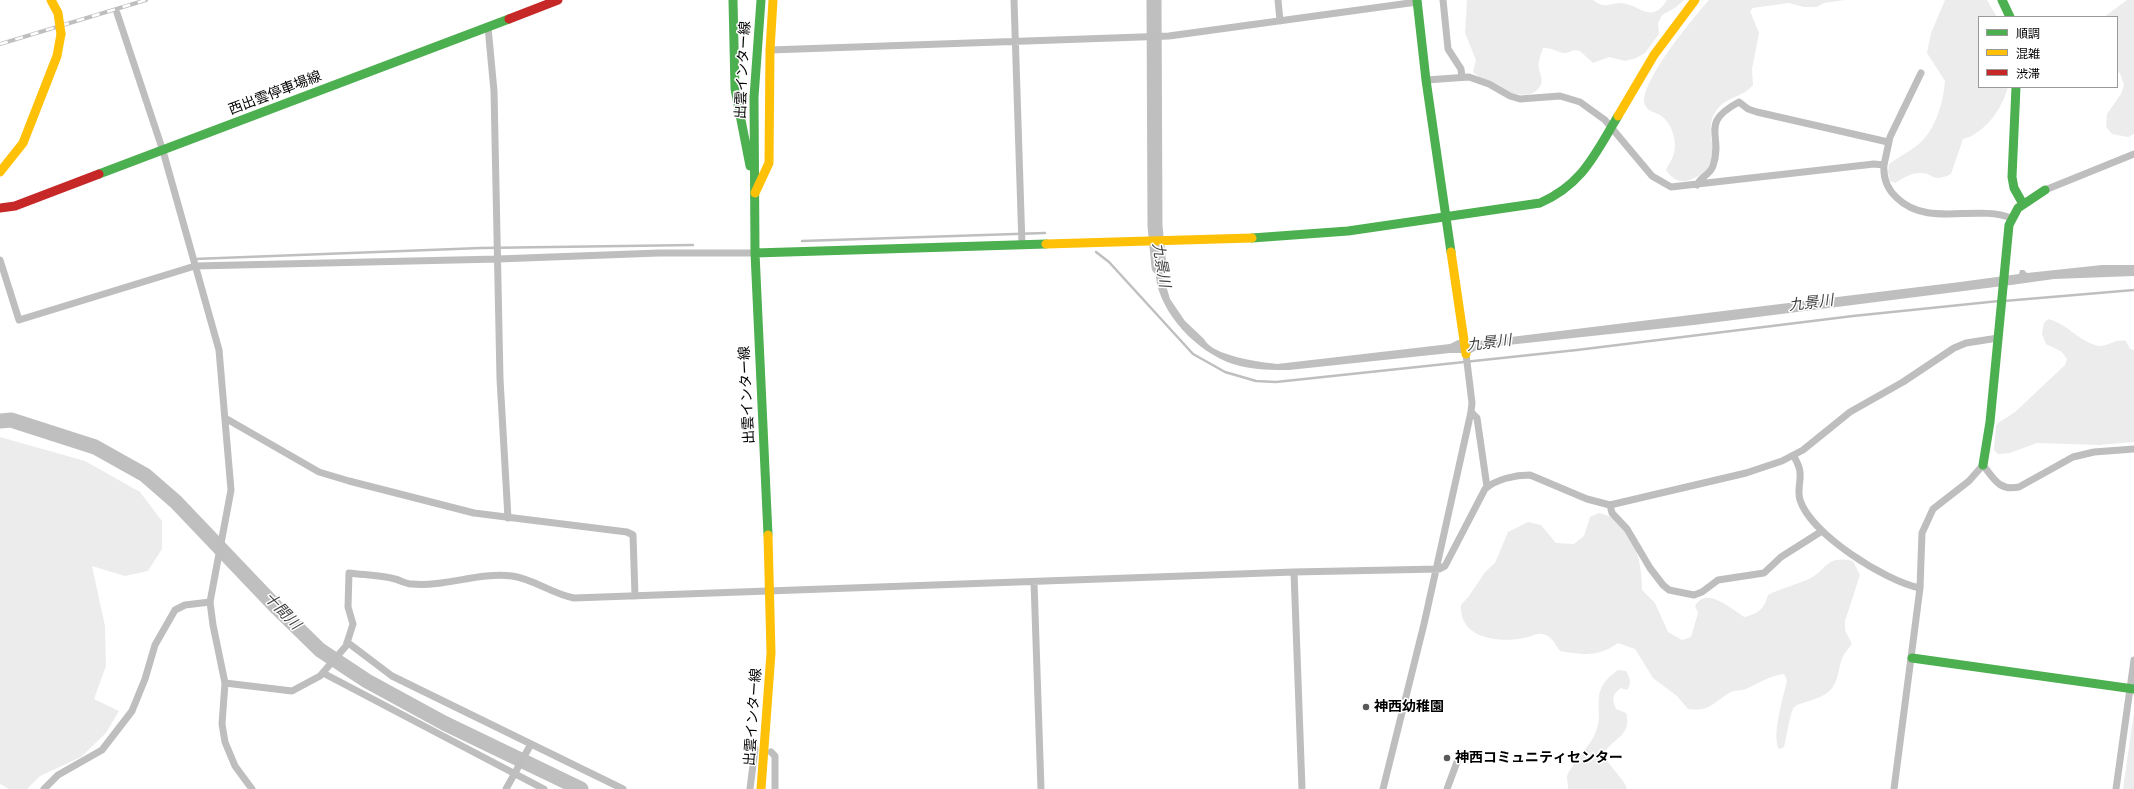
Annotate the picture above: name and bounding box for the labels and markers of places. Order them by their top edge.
place label: 神西幼稚園 [1374,699,1444,715]
marker: 神西幼稚園 [1361,702,1371,712]
place label: 神西コミュニティセンター [1455,750,1623,766]
marker: 神西コミュニティセンター [1442,753,1452,763]

